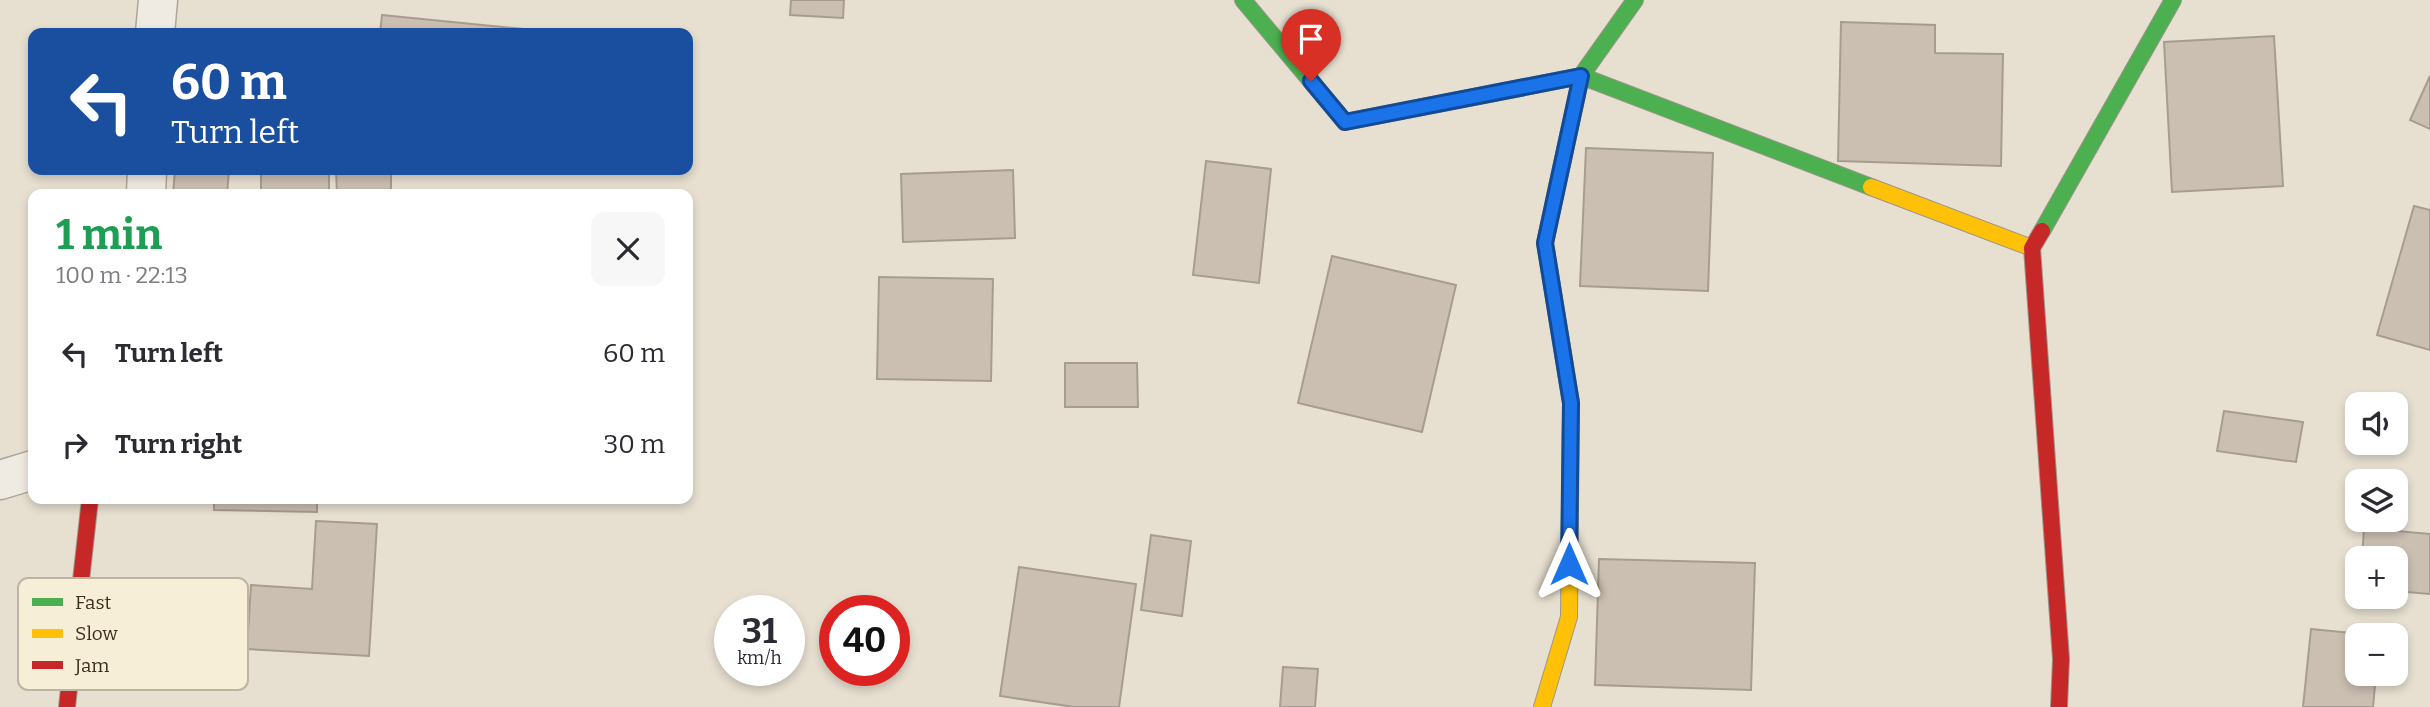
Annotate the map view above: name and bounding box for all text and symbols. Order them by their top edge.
pin [1281,9,1341,81]
icon: arrive [1292,20,1330,58]
text: 60 m [171,53,287,112]
icon: left [56,56,147,147]
text: Turn left [171,113,299,151]
text: 1 min [56,210,162,260]
button: close [591,212,665,286]
text: 100 m · 22:13 [56,261,188,289]
icon: left [56,335,94,373]
text: Turn left [115,338,223,369]
text: 60 m [603,338,665,369]
map controls [2345,392,2408,686]
button: sound [2345,392,2408,455]
icon: right [56,426,94,464]
text: Turn right [115,429,242,460]
text: 30 m [604,429,665,460]
button: layers [2345,469,2408,532]
position arrow [1532,527,1606,601]
button: + [2345,546,2408,609]
legend [18,578,248,690]
text: Fast [75,591,112,614]
speed limit sign: 40 [819,595,910,686]
text: 31 [742,610,777,652]
text: Slow [75,622,118,645]
button: − [2345,623,2408,686]
text: km/h [737,647,782,669]
text: Jam [74,654,109,677]

